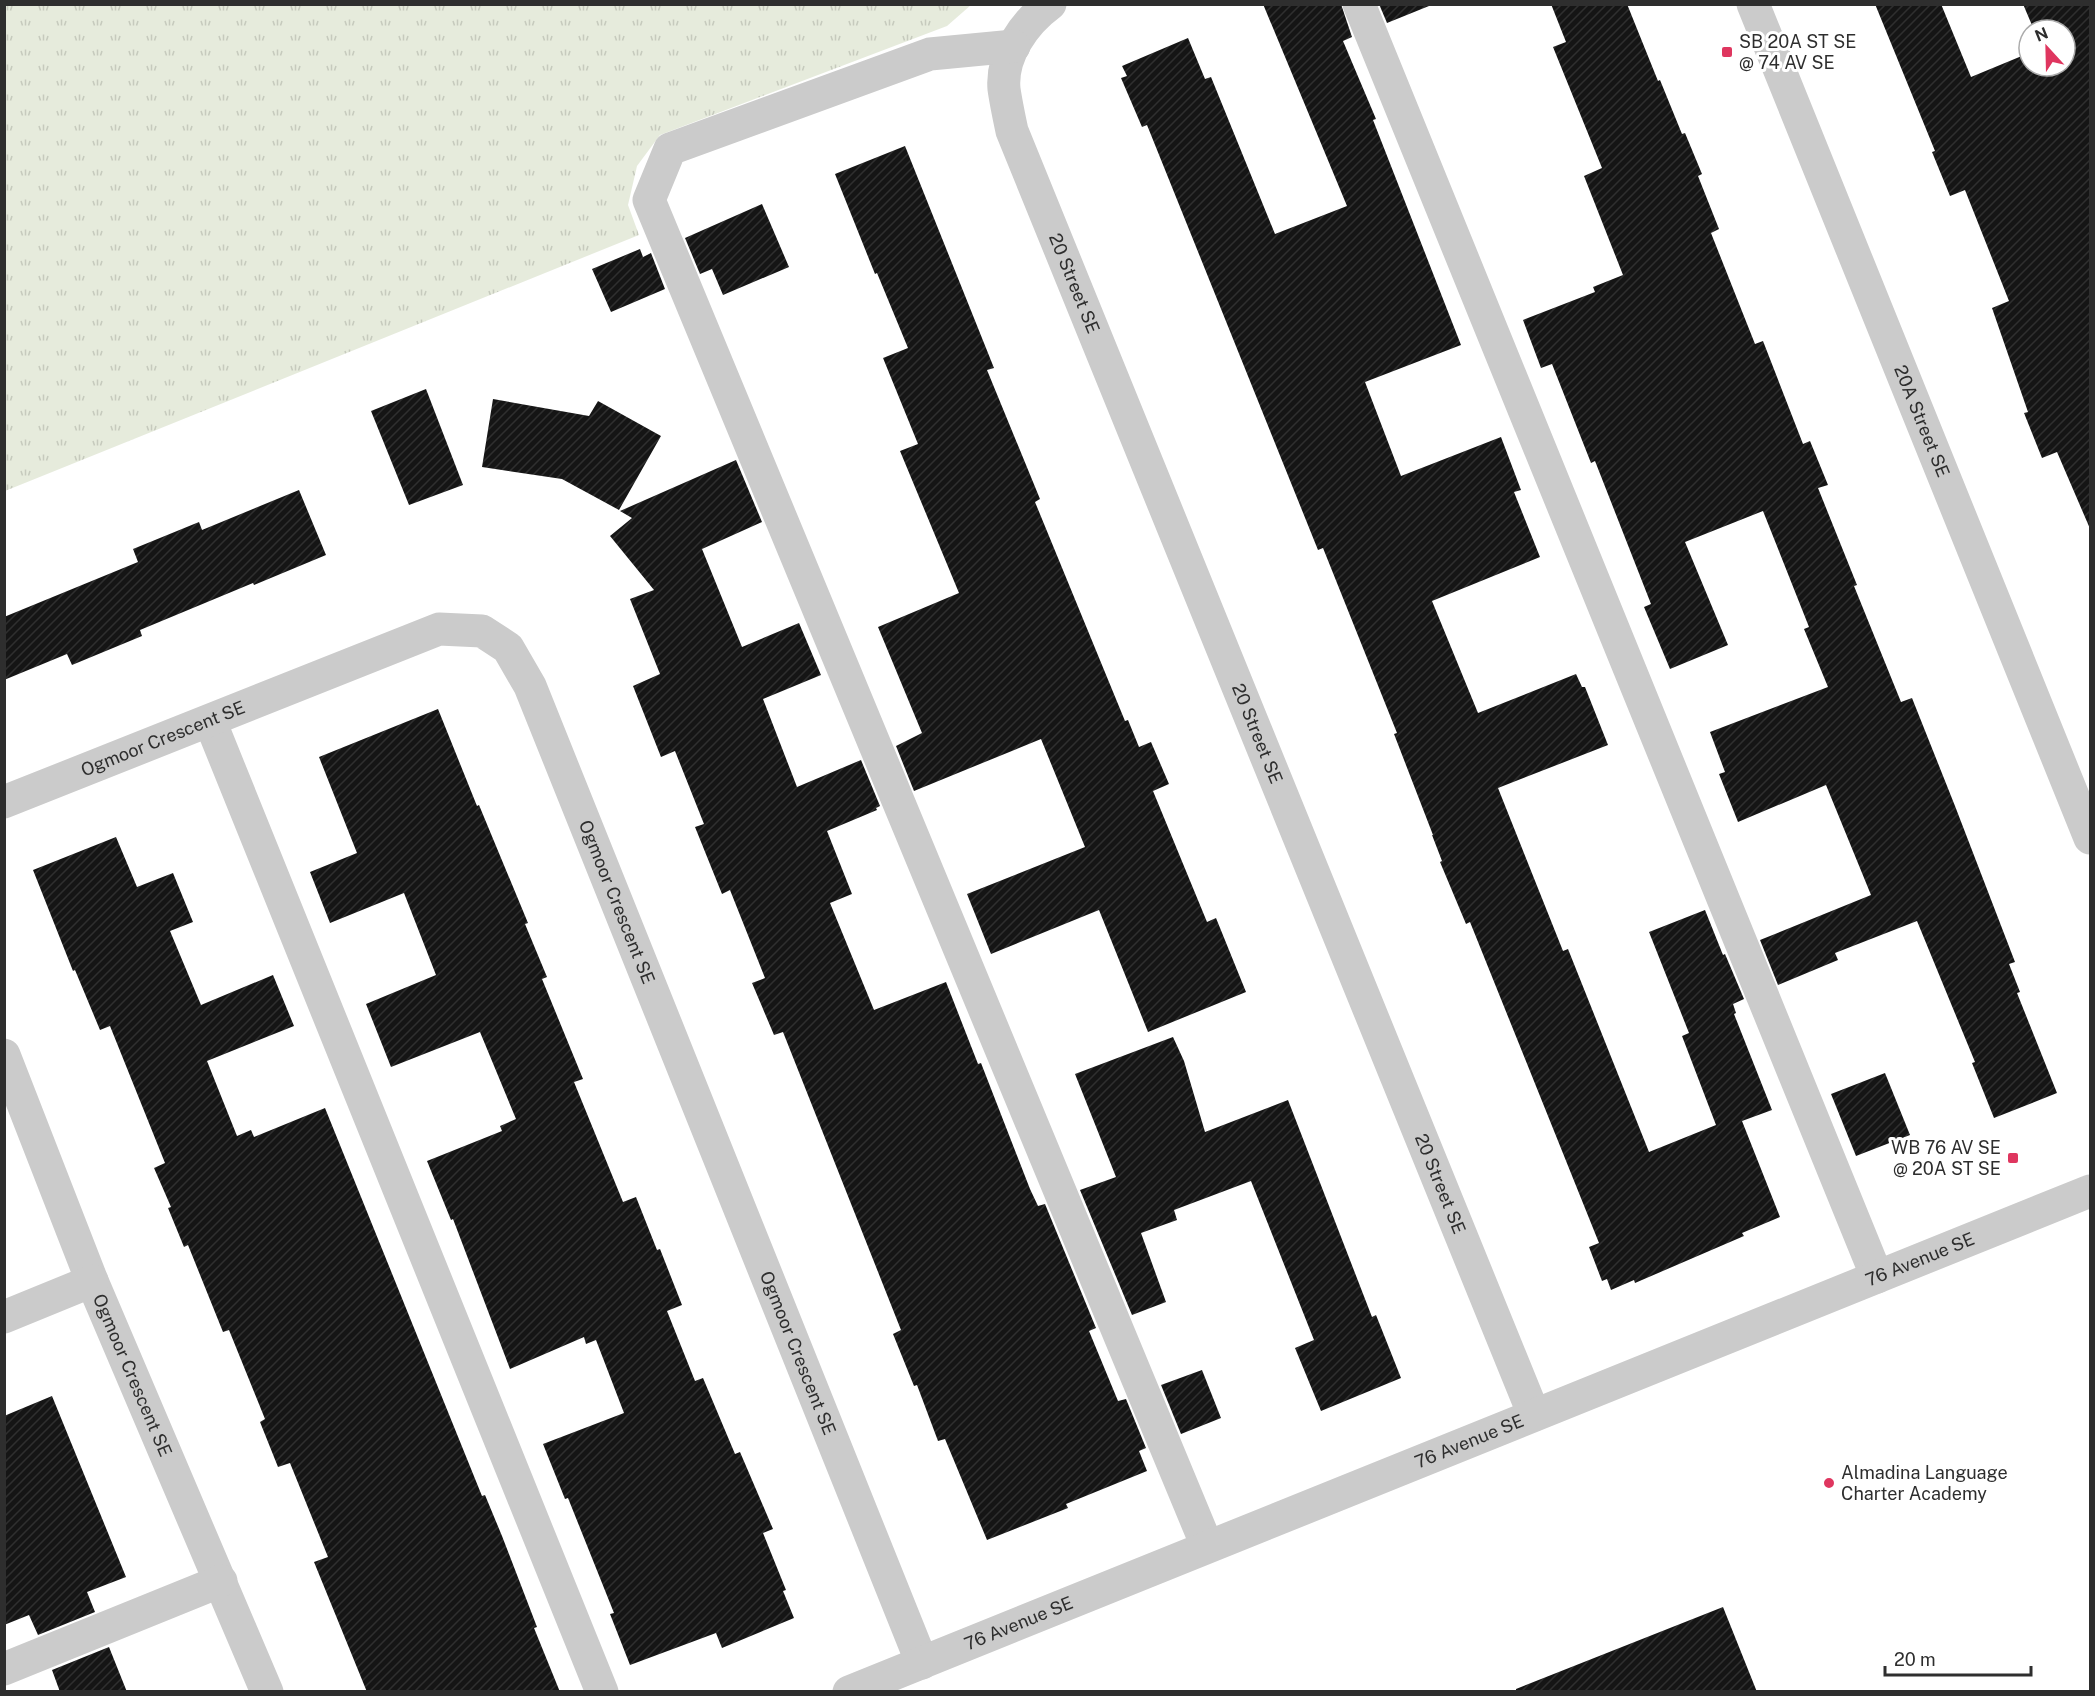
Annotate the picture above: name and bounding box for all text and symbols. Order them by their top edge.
north arrow [2017,18,2077,78]
text: N [2032,23,2051,46]
place label: SB 20A ST SE @ 74 AV SE [1739,31,1856,73]
marker: SB 20A ST SE @ 74 AV SE [1720,45,1734,59]
street label: 20 Street SE [1045,230,1104,336]
street label: 20A Street SE [1890,362,1954,480]
street label: 20 Street SE [1228,680,1287,787]
street label: Ogmoor Crescent SE [78,696,248,780]
street label: Ogmoor Crescent SE [575,817,659,987]
street label: 20 Street SE [1411,1130,1470,1237]
place label: WB 76 AV SE @ 20A ST SE [1891,1137,2001,1179]
marker: WB 76 AV SE @ 20A ST SE [2006,1151,2020,1165]
street label: 76 Avenue SE [1862,1228,1977,1290]
street label: Ogmoor Crescent SE [756,1268,840,1438]
street label: Ogmoor Crescent SE [89,1291,177,1460]
street label: 76 Avenue SE [1412,1410,1527,1472]
place label: Almadina Language Charter Academy [1841,1462,2008,1504]
marker: Almadina Language Charter Academy [1822,1476,1836,1490]
street label: 76 Avenue SE [961,1592,1076,1654]
scale bar [1885,1639,2030,1677]
text: 20 m [1894,1649,1936,1670]

